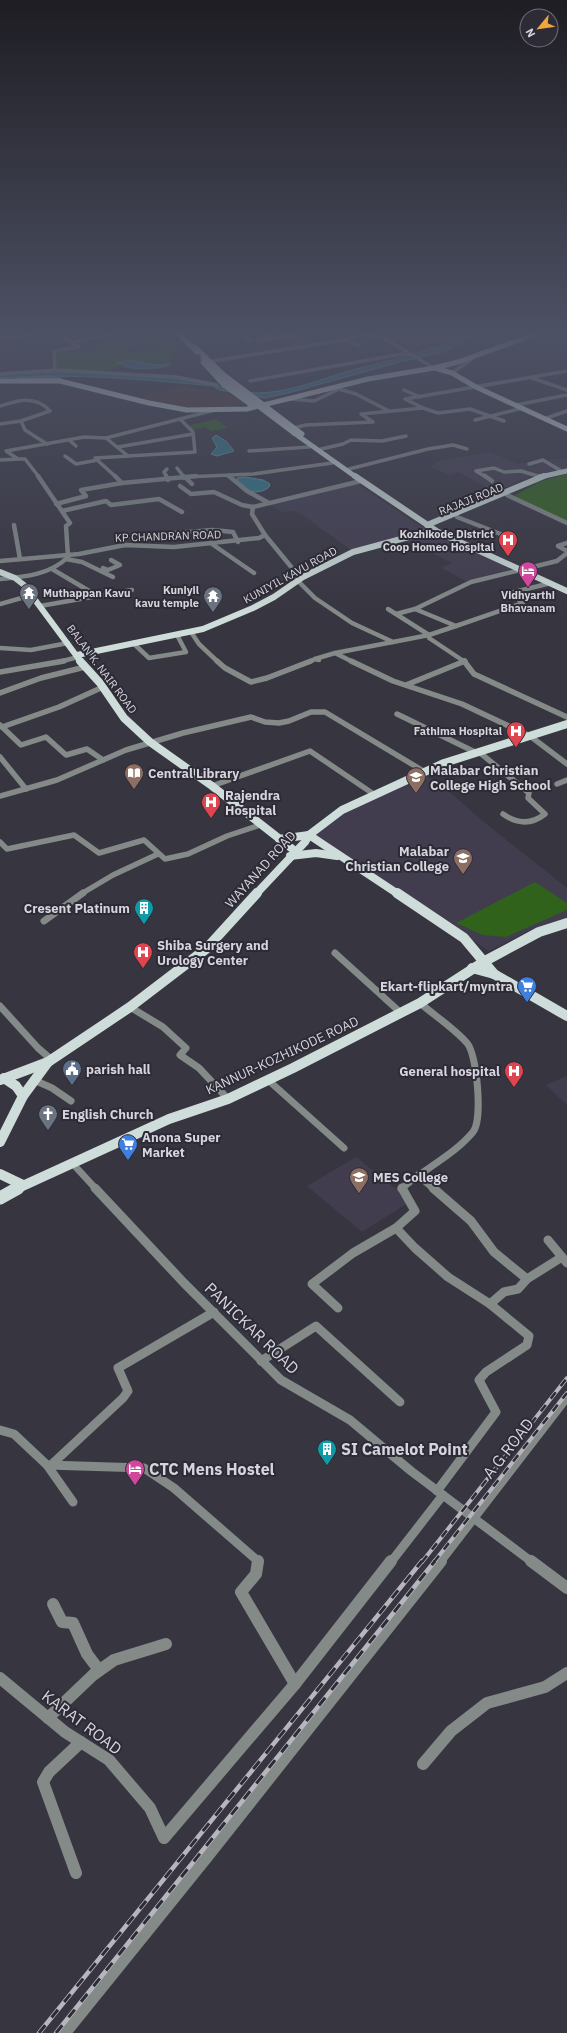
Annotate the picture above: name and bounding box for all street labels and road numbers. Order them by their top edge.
street label: RAJAJI ROAD [437,480,505,518]
street label: KP CHANDRAN ROAD [115,527,221,545]
street label: KUNIYIL KAVU ROAD [241,543,339,607]
street label: BALAN K. NAIR ROAD [64,622,140,716]
street label: WAYANAD ROAD [221,827,299,911]
street label: KANNUR-KOZHIKODE ROAD [203,1013,361,1098]
street label: PANICKAR ROAD [201,1278,303,1378]
street label: A G ROAD [478,1414,538,1482]
street label: KARAT ROAD [38,1685,126,1759]

